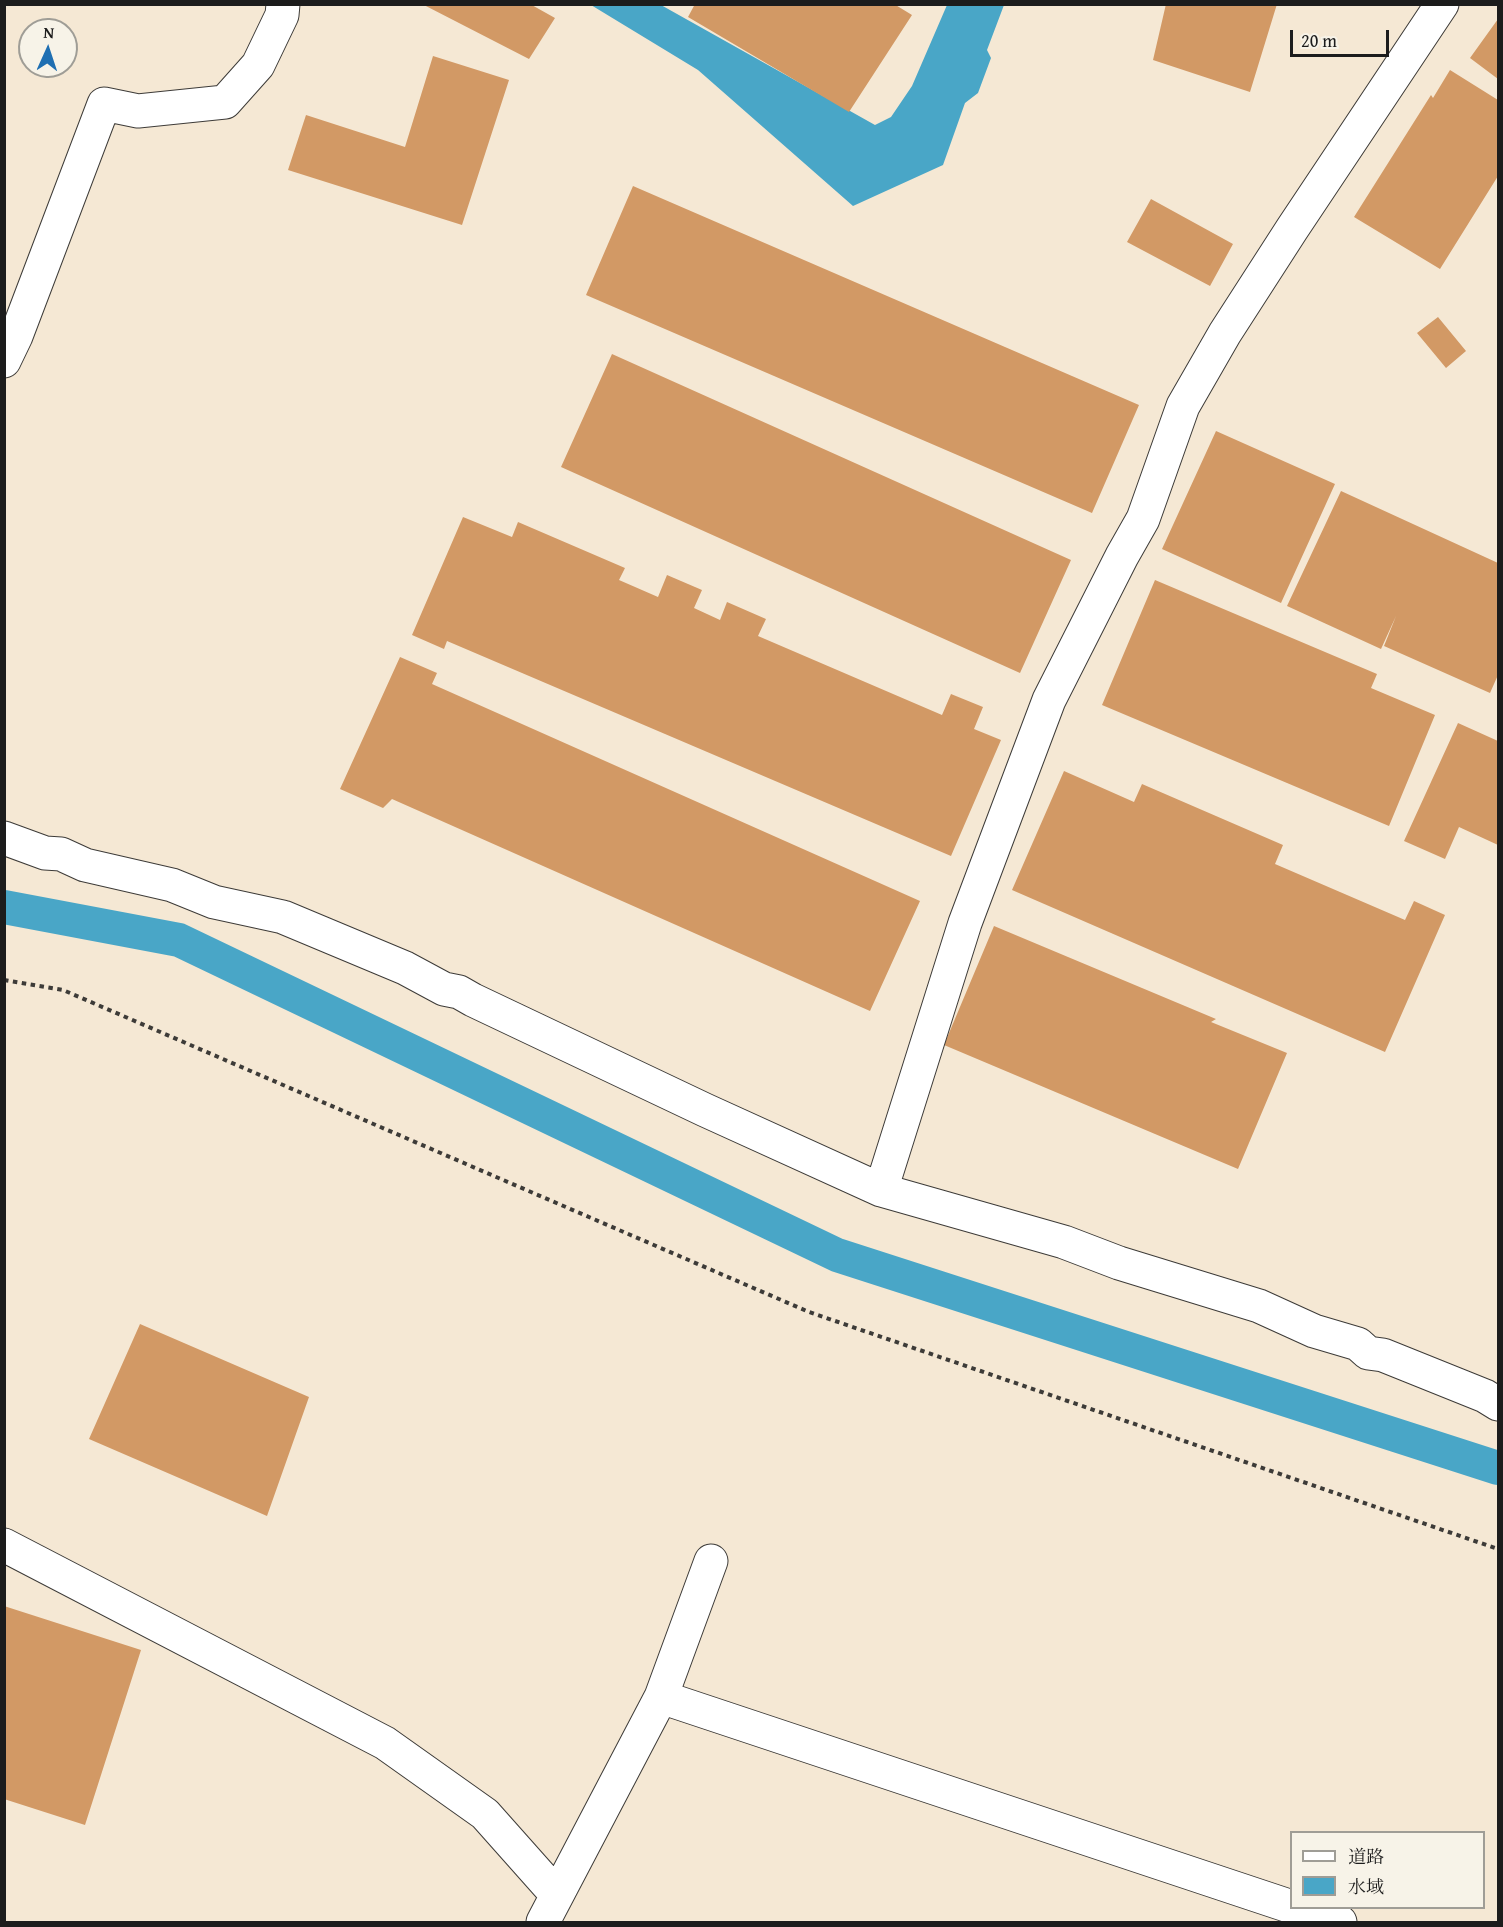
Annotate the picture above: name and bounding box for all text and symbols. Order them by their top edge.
north arrow [18,18,78,78]
scale bar [1293,18,1392,56]
text: N [43,20,55,44]
text: 20 m [1301,27,1337,54]
legend [1290,1831,1485,1909]
text: 道路 [1348,1843,1384,1870]
text: 水域 [1348,1873,1384,1900]

